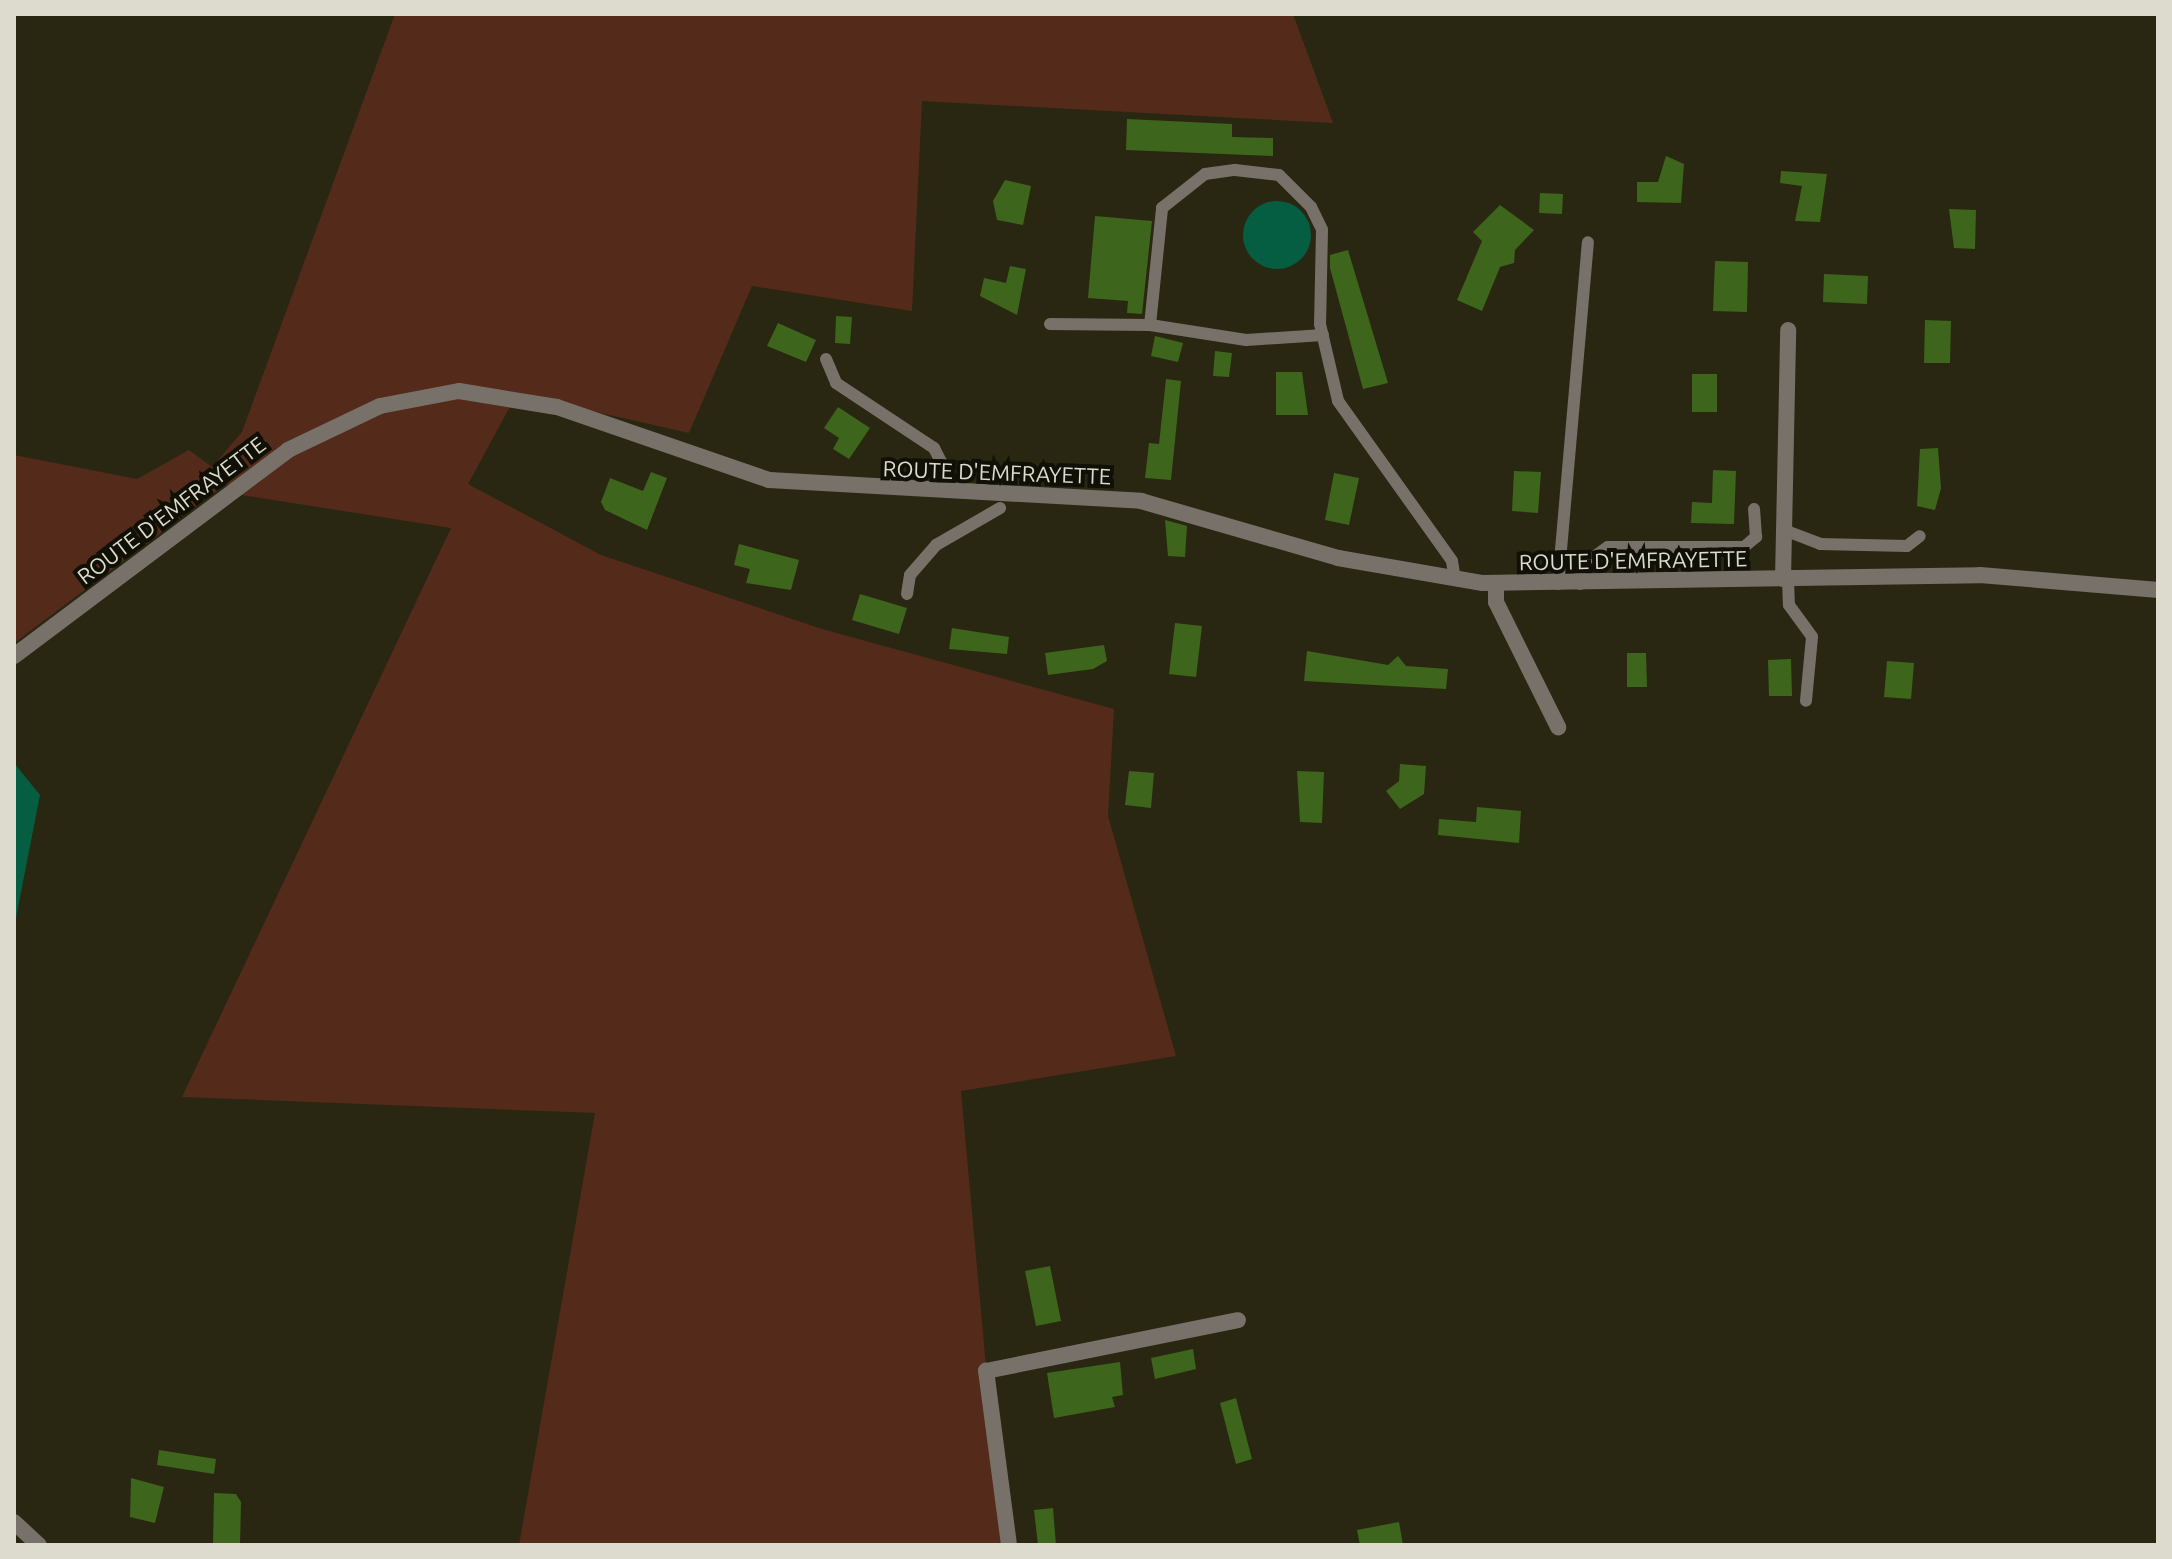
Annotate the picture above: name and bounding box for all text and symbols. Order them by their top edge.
street label: ROUTE D'EMFRAYETTE [72,431,270,589]
street label: ROUTE D'EMFRAYETTE [882,455,1112,489]
street label: ROUTE D'EMFRAYETTE [1519,545,1747,575]

